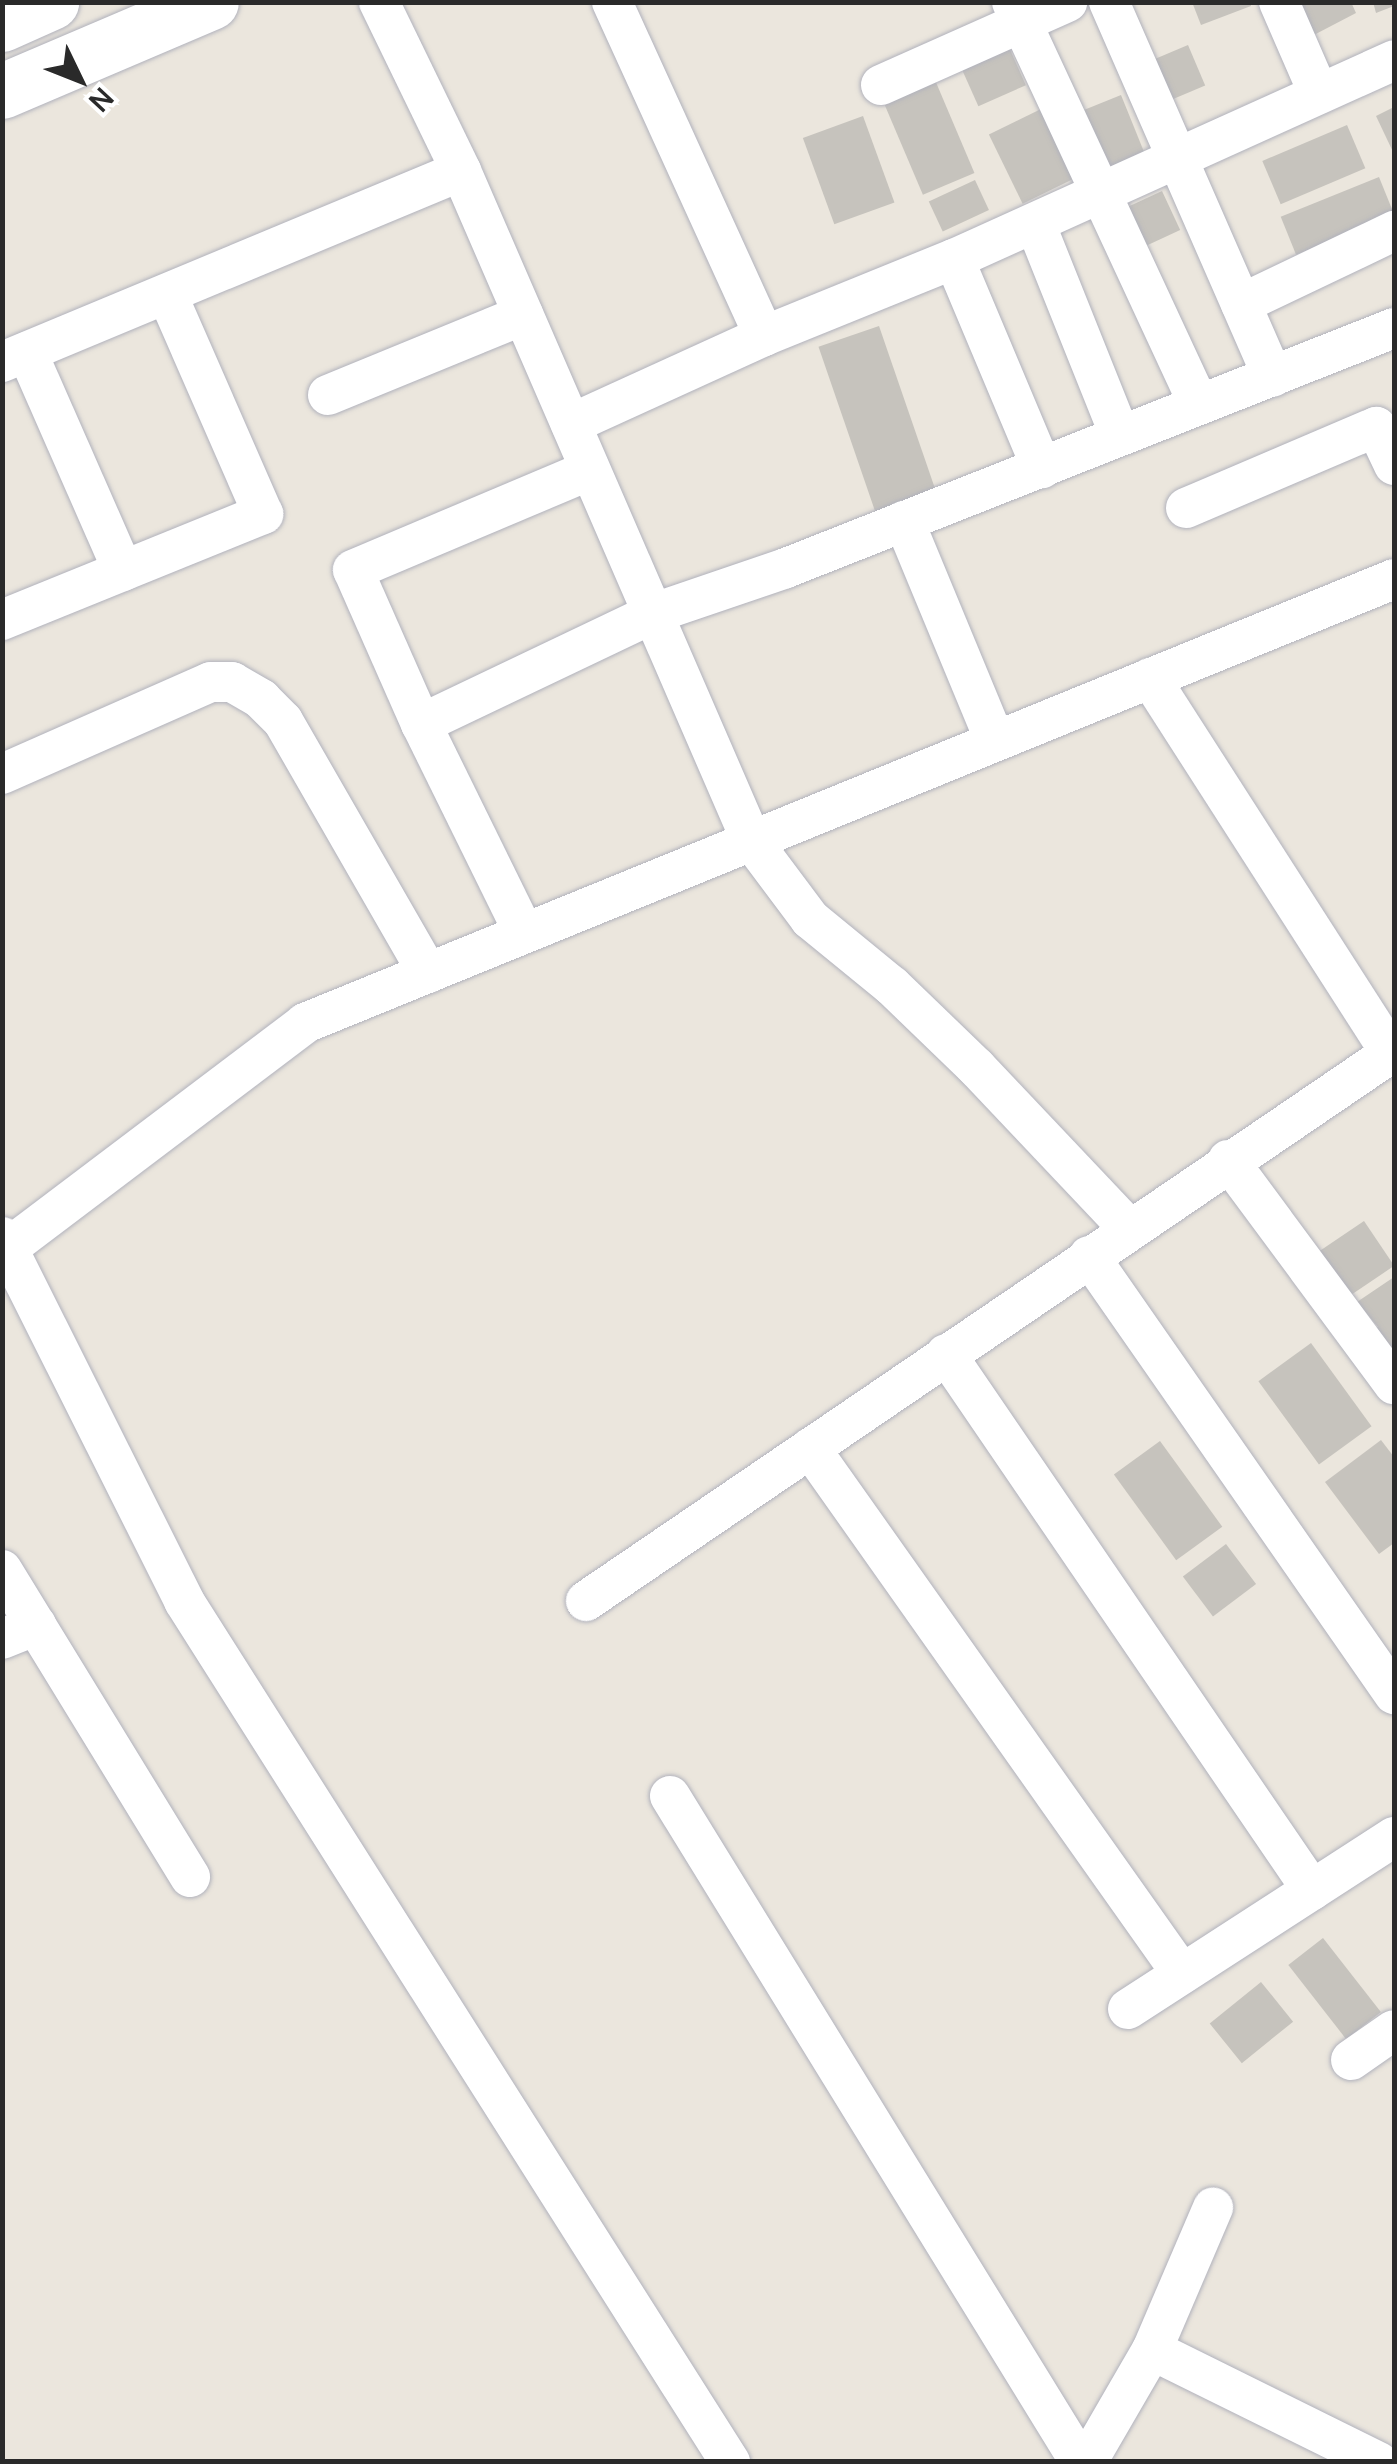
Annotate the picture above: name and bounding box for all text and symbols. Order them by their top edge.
north arrow [30,30,130,130]
text: N [81,80,123,121]

